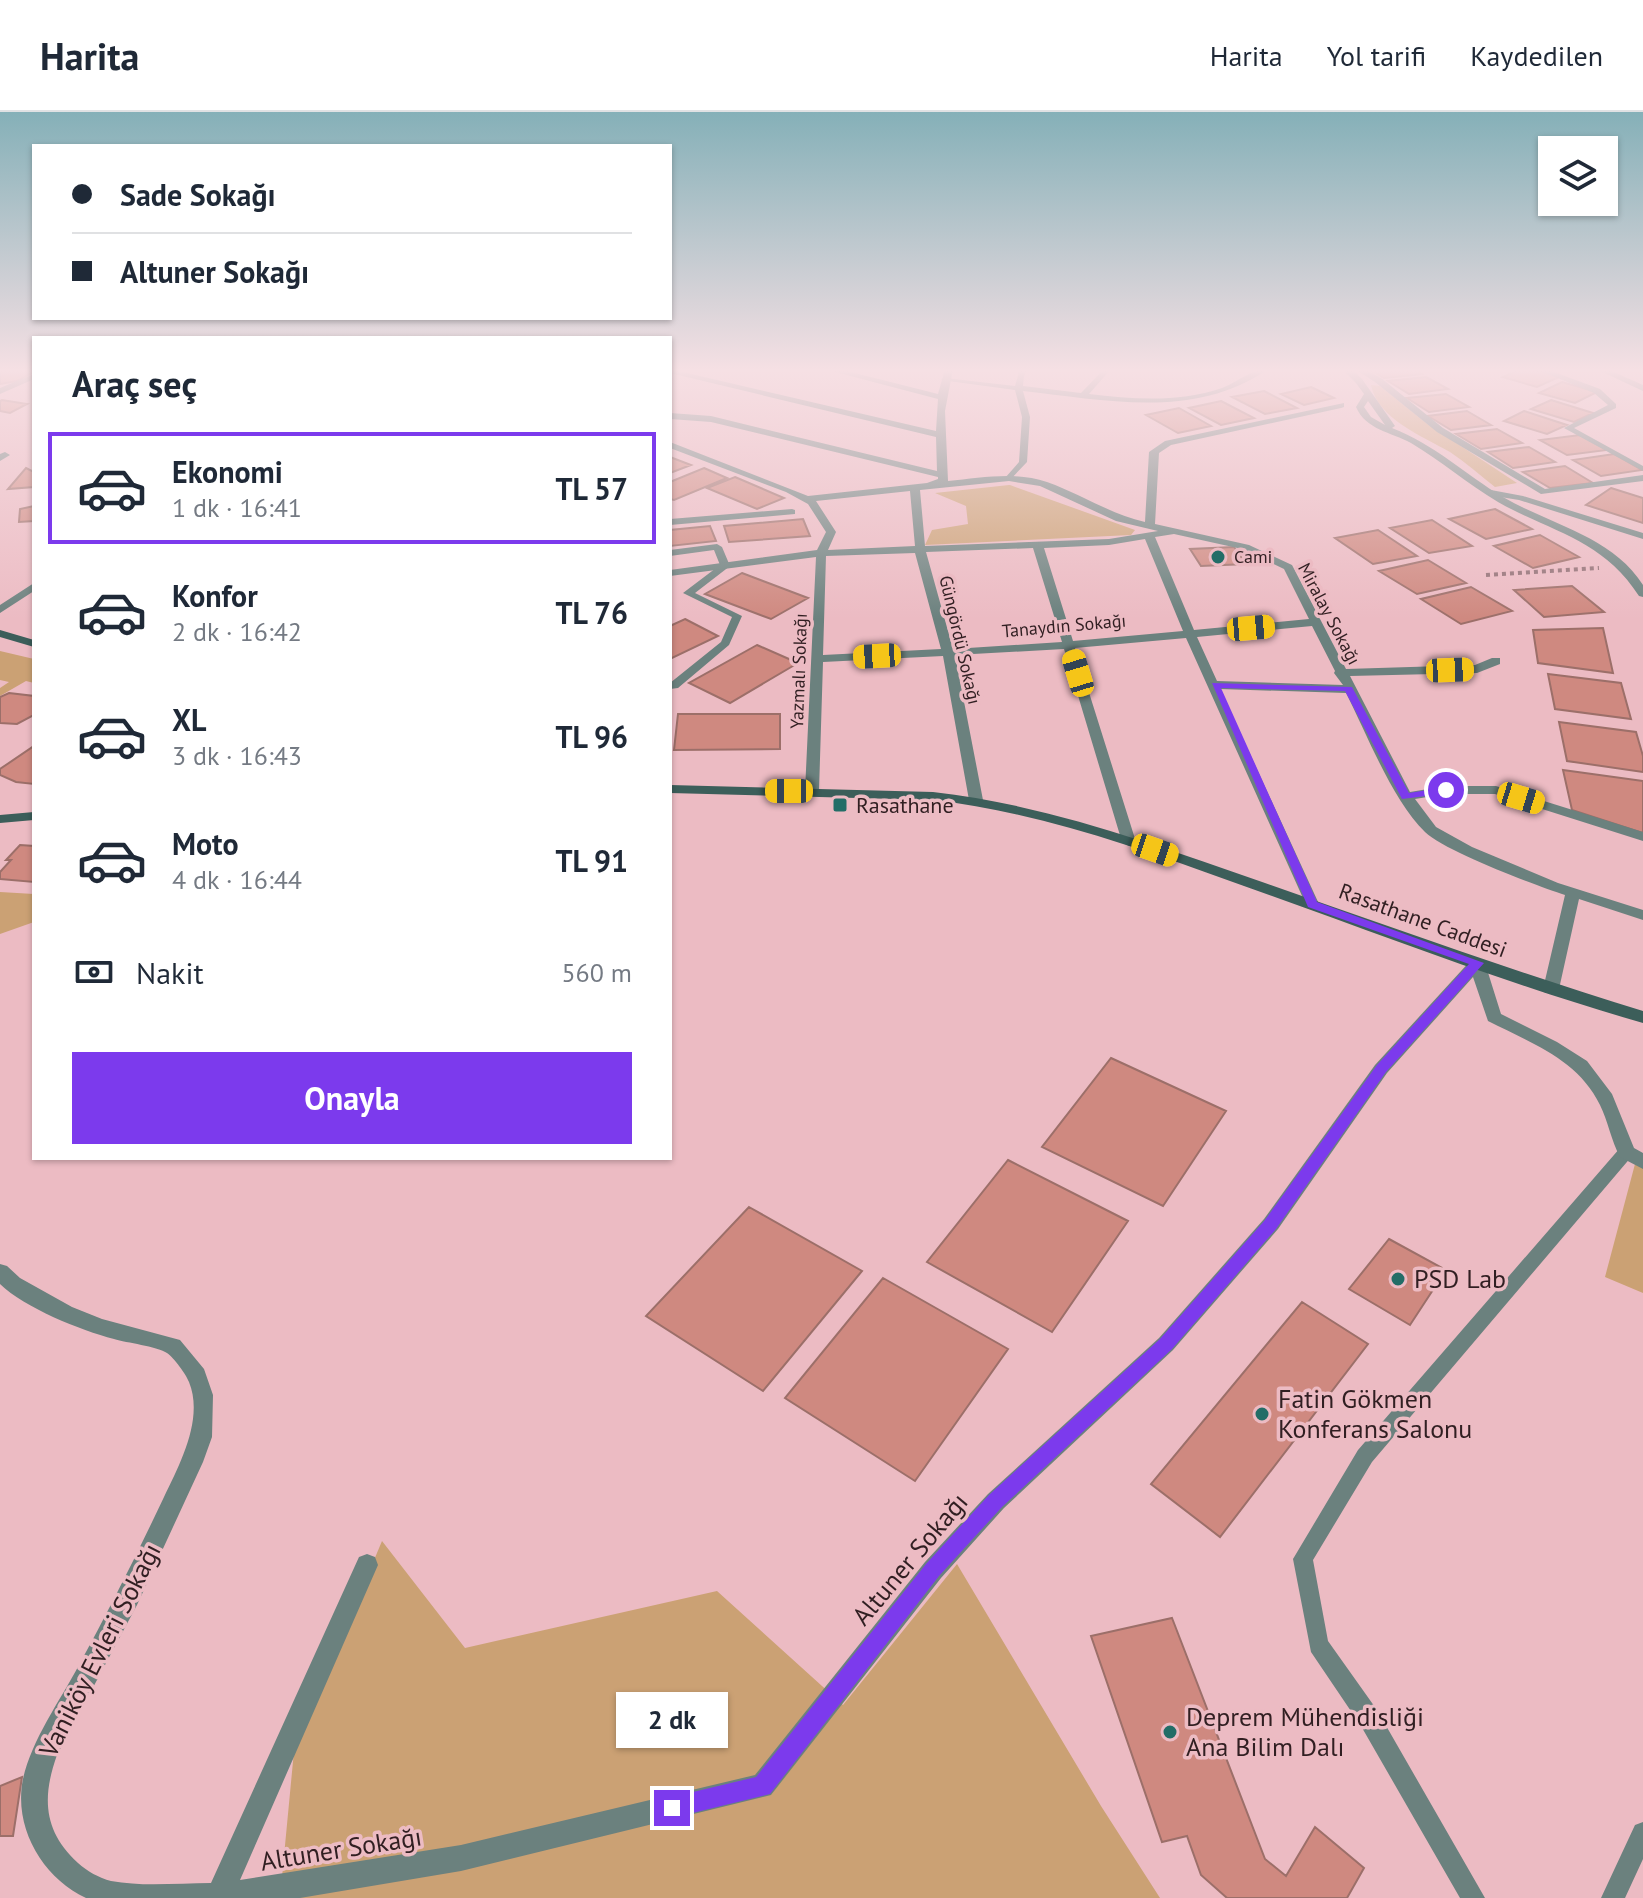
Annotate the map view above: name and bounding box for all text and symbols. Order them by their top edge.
text: Harita [40,31,139,80]
text: Harita [1210,37,1283,74]
text: Yol tarifi [1327,37,1426,74]
text: Kaydedilen [1470,37,1603,74]
map controls [1538,136,1618,216]
button: layers [1538,136,1618,216]
text: Sade Sokağı [120,175,276,214]
text: Altuner Sokağı [120,252,309,291]
text: Araç seç [72,360,197,407]
icon: car [76,452,148,524]
text: Ekonomi [172,452,283,491]
text: TL 57 [555,469,628,508]
text: 1 dk · 16:41 [172,491,302,524]
place label: Cami [1234,545,1272,568]
marker: Cami [1209,548,1227,566]
street label: Miralay Sokağı [1293,559,1366,669]
street label: Güngördü Sokağı [934,573,986,707]
icon: car [76,576,148,648]
text: Konfor [172,576,258,615]
text: TL 76 [555,593,628,632]
street label: Tanaydın Sokağı [1001,609,1127,642]
street label: Yazmalı Sokağı [785,613,812,729]
car [1226,614,1276,642]
text: 2 dk · 16:42 [172,615,302,648]
car [852,643,902,669]
car [1060,647,1096,699]
car [1426,657,1474,683]
icon: car [76,700,148,772]
text: XL [172,700,206,739]
text: TL 96 [555,717,628,756]
text: 3 dk · 16:43 [172,739,302,772]
route start [1428,772,1464,808]
car [765,779,813,803]
car [1495,780,1547,816]
place label: Rasathane [856,791,954,819]
marker: Rasathane [831,796,849,814]
icon: car [76,824,148,896]
text: Moto [172,824,239,863]
car [1128,831,1182,869]
text: TL 91 [555,841,628,880]
text: 4 dk · 16:44 [172,863,302,896]
street label: Rasathane Caddesi [1335,877,1511,963]
icon: cash [72,950,116,994]
text: Nakit [136,953,204,992]
text: 560 m [561,956,632,989]
button: Onayla [72,1052,632,1144]
place label: PSD Lab [1414,1262,1506,1295]
marker: PSD Lab [1389,1270,1407,1288]
place label: Fatin Gökmen Konferans Salonu [1278,1382,1472,1445]
marker: Fatin Gökmen Konferans Salonu [1253,1405,1271,1423]
street label: Altuner Sokağı [845,1486,975,1632]
street label: Vaniköy Evleri Sokağı [31,1537,168,1763]
callout: 2 dk [616,1692,728,1748]
place label: Deprem Mühendisliği Ana Bilim Dalı [1186,1700,1424,1763]
text: 2 dk [648,1703,696,1736]
marker: Deprem Mühendisliği Ana Bilim Dalı [1161,1723,1179,1741]
route end [654,1790,690,1826]
street label: Altuner Sokağı [258,1819,424,1878]

